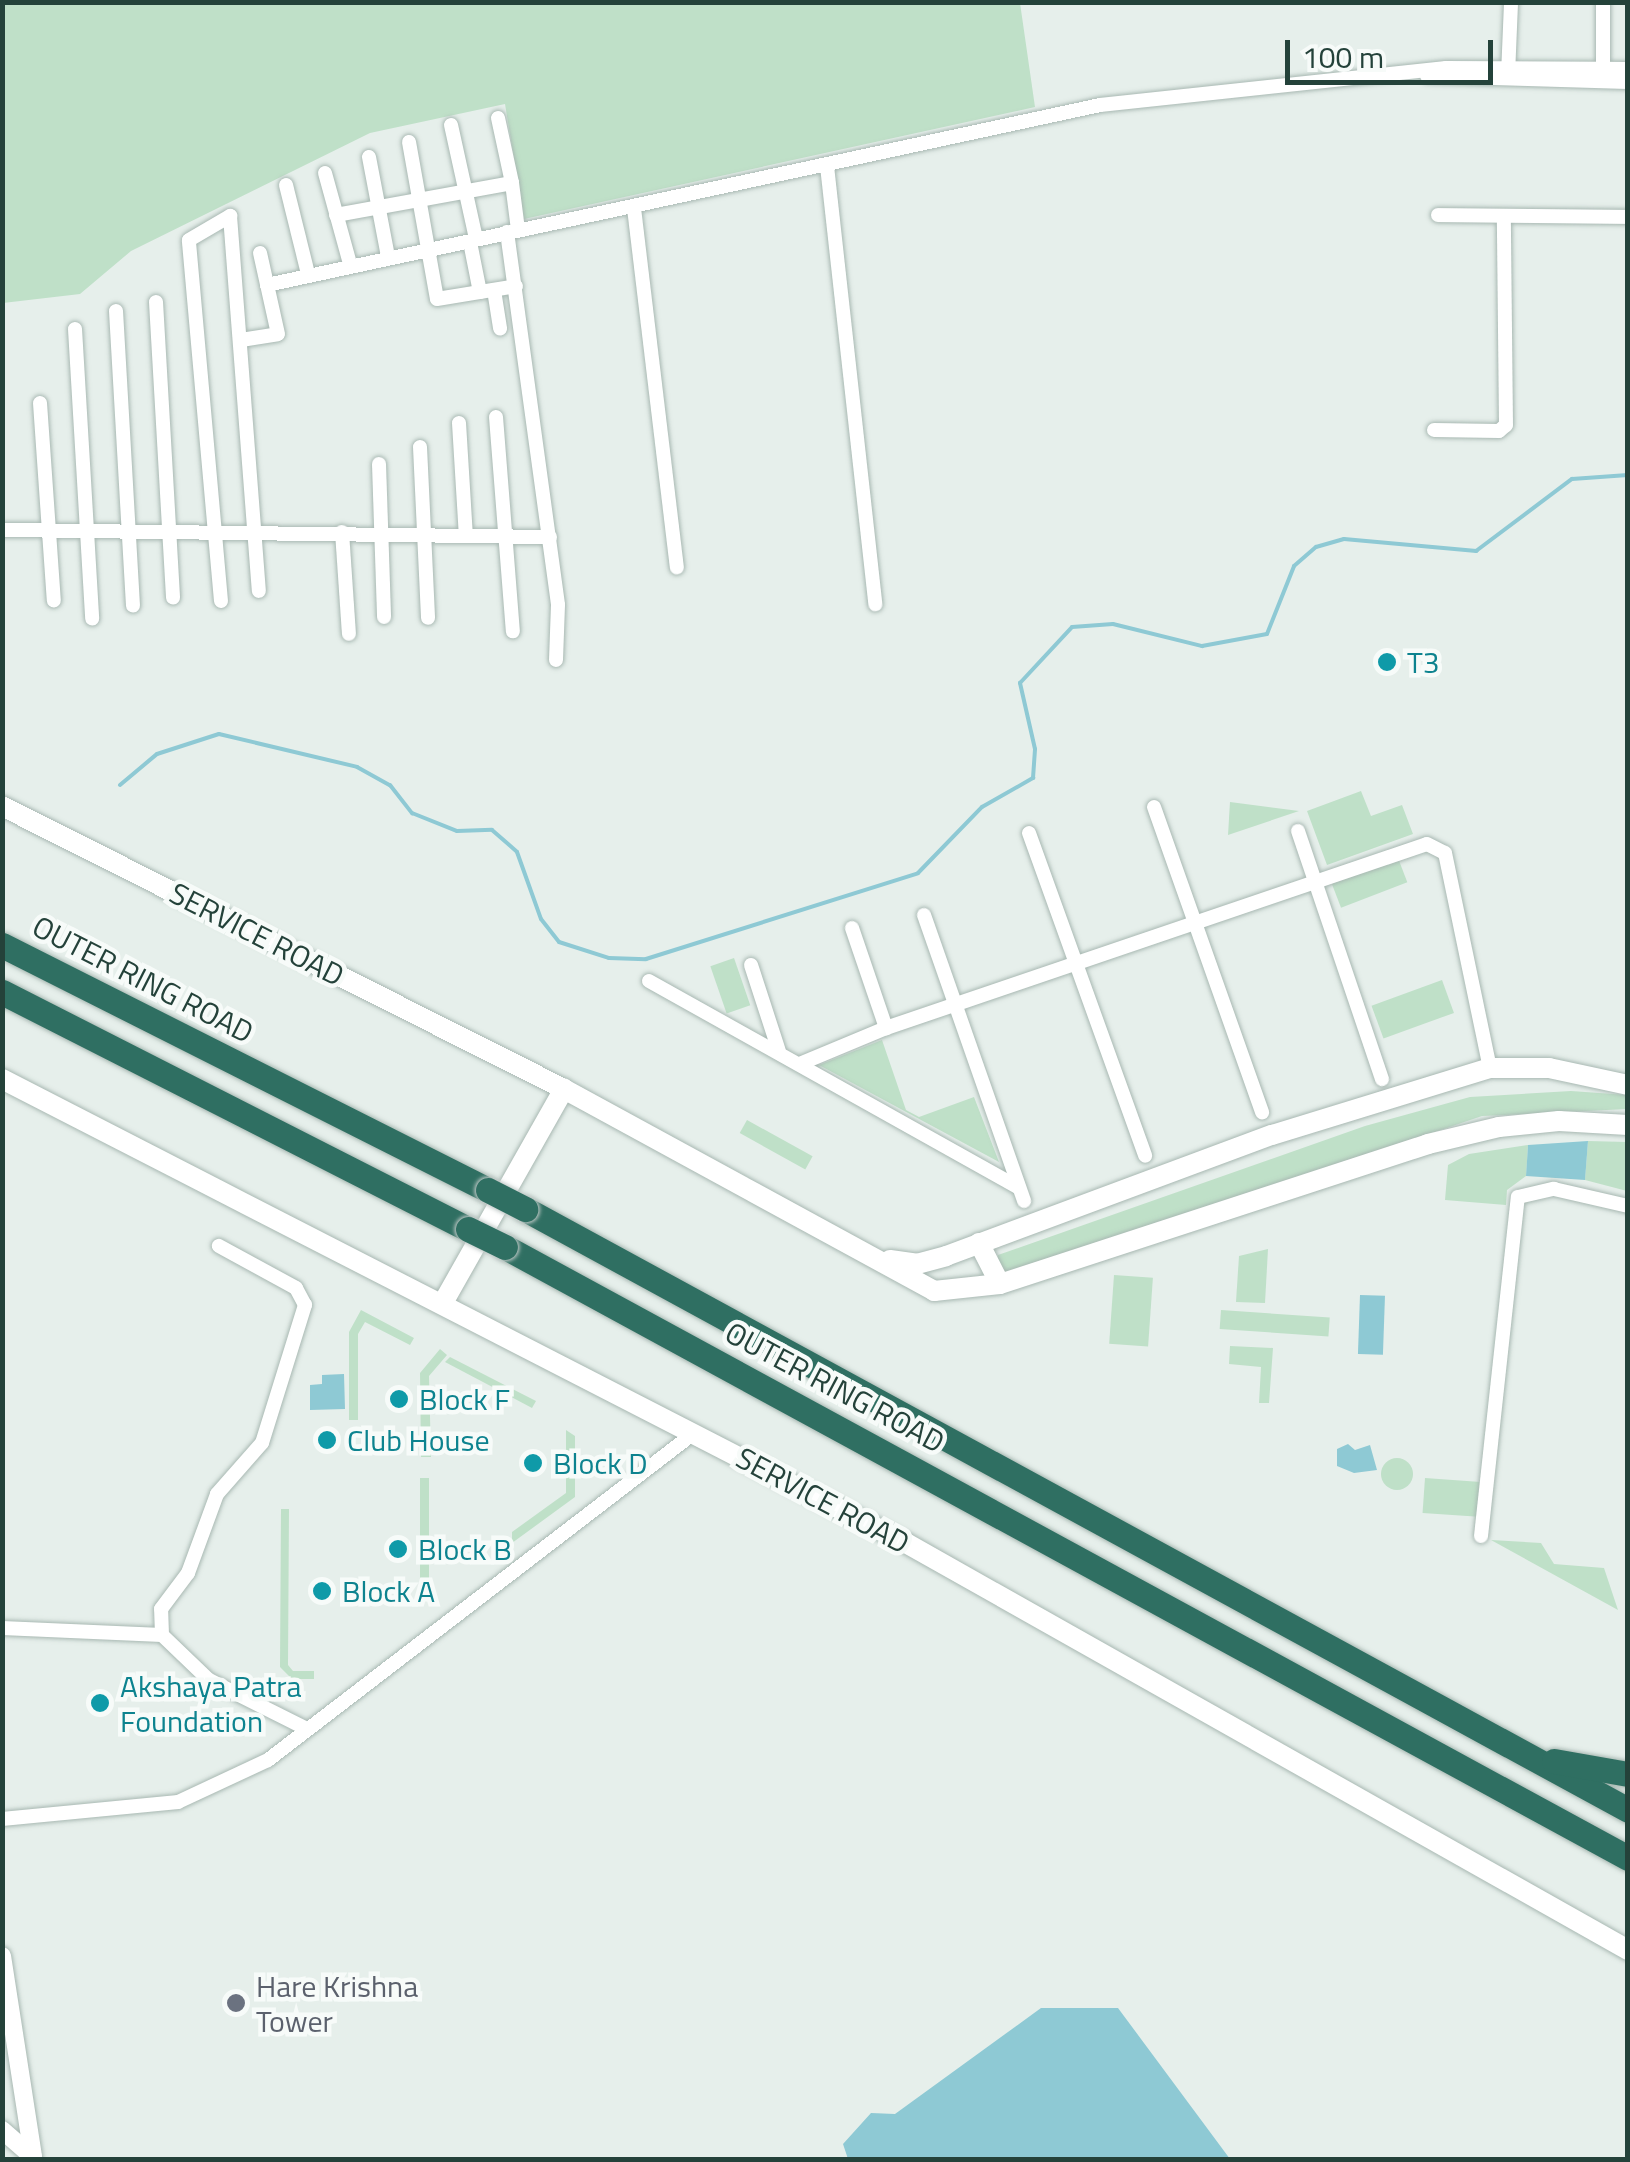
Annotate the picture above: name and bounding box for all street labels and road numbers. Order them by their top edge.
street label: SERVICE ROAD [164,875,350,993]
street label: OUTER RING ROAD [27,908,259,1050]
street label: OUTER RING ROAD [719,1314,951,1460]
street label: SERVICE ROAD [730,1439,916,1561]

